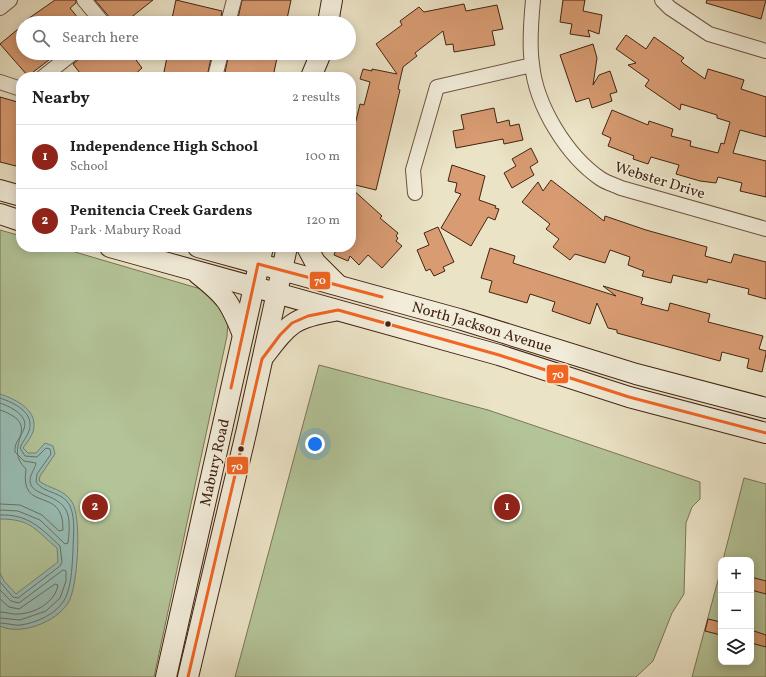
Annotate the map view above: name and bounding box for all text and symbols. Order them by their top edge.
search box [16,16,356,60]
icon: search [30,27,52,49]
text: Search here [62,28,139,49]
text: Nearby [32,87,90,110]
text: 2 results [292,89,340,107]
text: Independence High School [70,137,258,158]
text: 1 [42,148,48,166]
text: 100 m [305,148,340,166]
text: School [70,158,108,176]
street label: Webster Drive [612,158,707,205]
text: Penitencia Creek Gardens [70,201,252,222]
text: 2 [42,212,48,230]
text: 120 m [306,212,340,230]
text: Park · Mabury Road [70,222,181,240]
line badge: 70 [309,271,331,290]
text: 70 [314,274,326,289]
street label: North Jackson Avenue [409,297,554,359]
unlabelled marker [383,319,393,329]
line badge: 70 [546,364,569,384]
text: 70 [552,368,564,383]
street label: Mabury Road [196,417,236,508]
your location [305,434,325,454]
unlabelled marker [236,444,246,454]
line badge: 70 [226,456,249,475]
text: 70 [231,460,243,475]
pin: 2 [82,492,108,522]
pin: 1 [494,492,520,522]
map controls [718,557,754,665]
button: + [718,557,754,593]
button: − [718,593,754,629]
button: layers [718,629,754,665]

